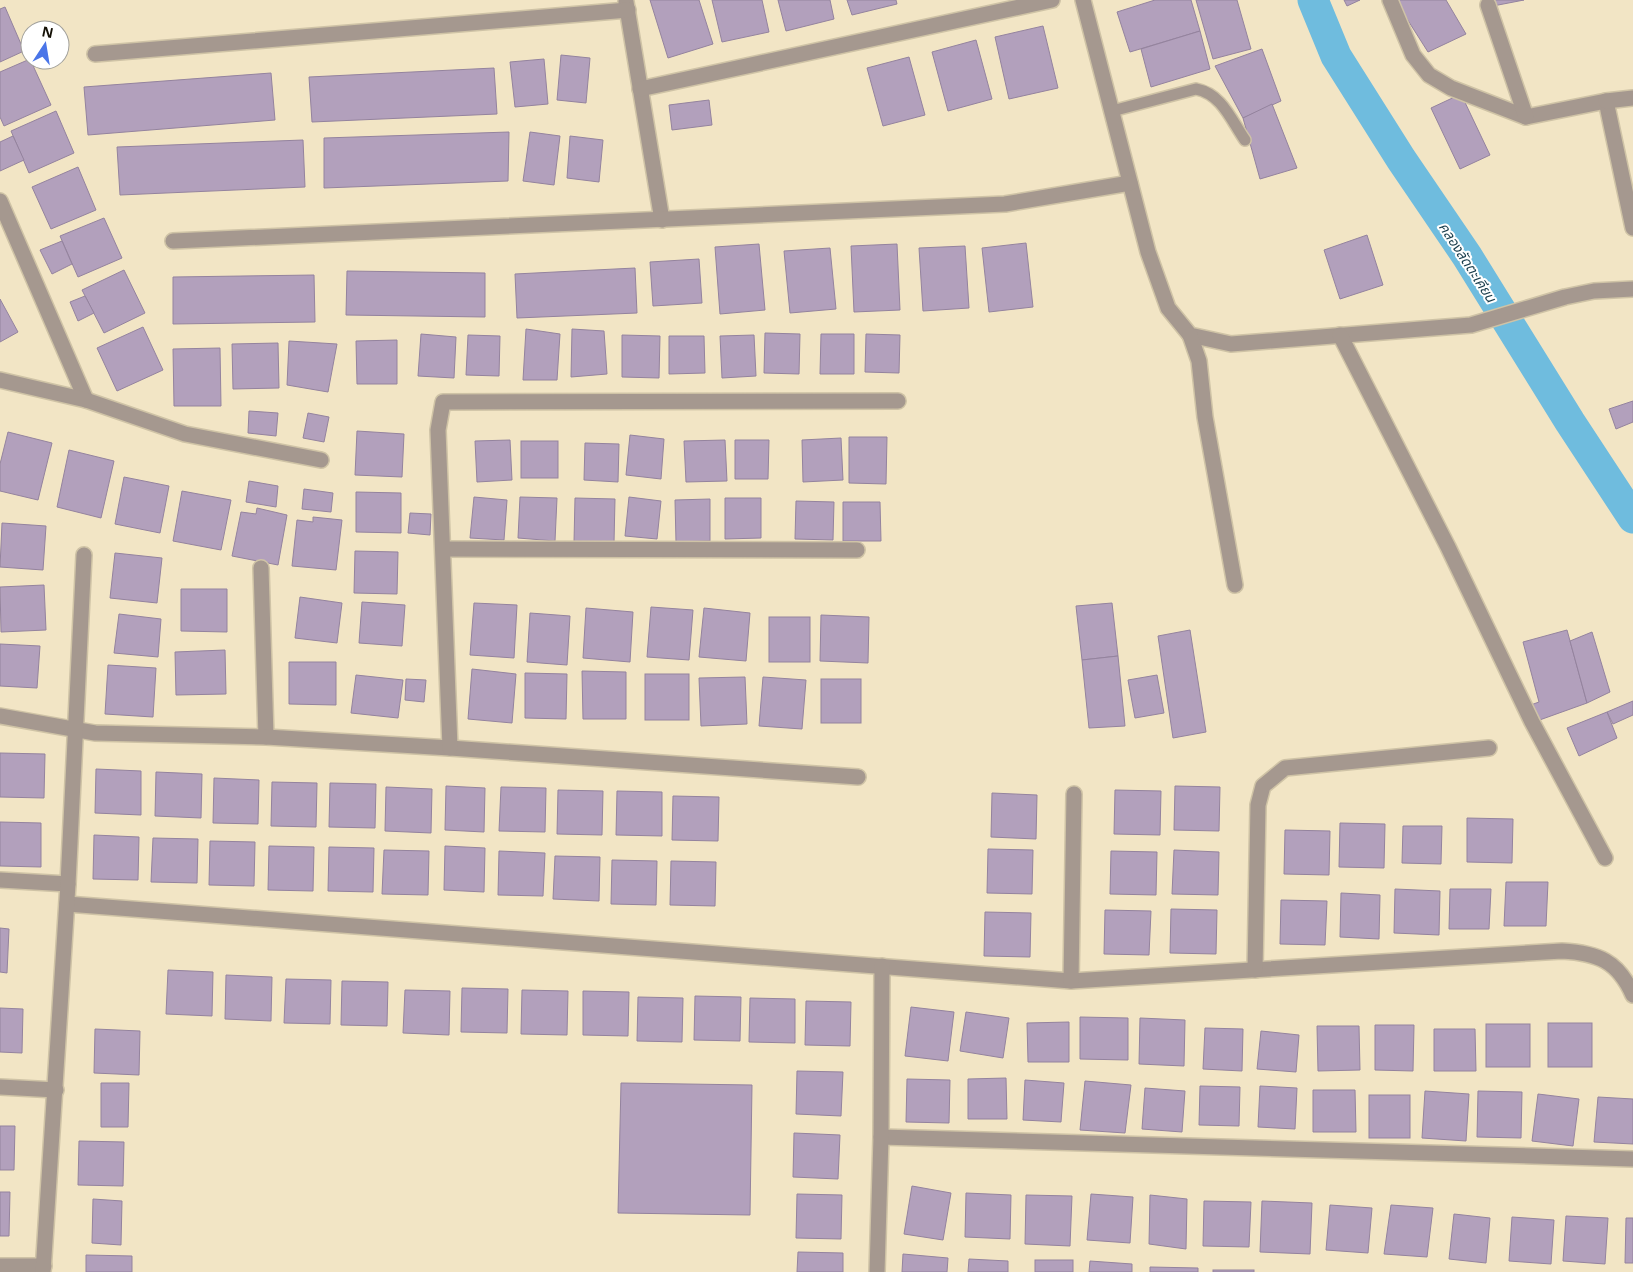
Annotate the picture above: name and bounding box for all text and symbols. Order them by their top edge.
north arrow [20,20,70,70]
text: N [40,21,55,42]
water label: คลองลัดตะเคียน [1435,218,1502,307]

